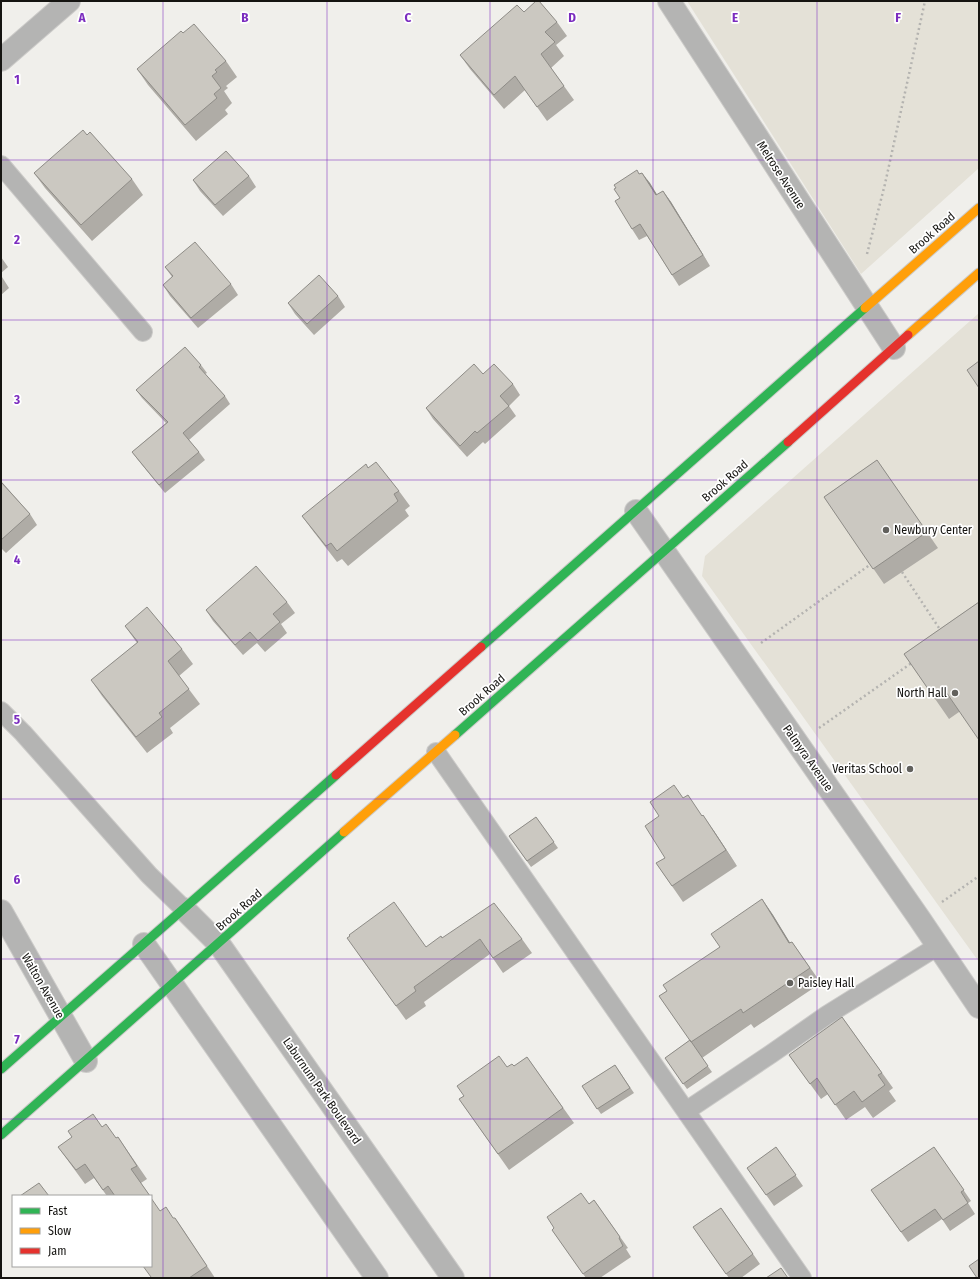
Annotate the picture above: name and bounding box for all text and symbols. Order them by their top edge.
text: A [77,10,86,25]
text: B [241,10,249,25]
text: C [405,10,412,25]
text: D [568,10,576,25]
text: E [732,10,738,25]
text: F [895,10,901,25]
text: 1 [14,72,20,87]
street label: Melrose Avenue [754,139,808,211]
street label: Brook Road [906,209,958,257]
text: 2 [13,232,20,247]
text: 3 [13,392,20,407]
street label: Brook Road [699,457,751,505]
place label: Newbury Center [894,523,973,537]
marker: Newbury Center [881,525,891,535]
text: 4 [14,552,21,567]
street label: Brook Road [456,671,508,719]
place label: North Hall [897,686,947,700]
marker: North Hall [950,688,960,698]
text: 5 [14,712,20,727]
street label: Palmyra Avenue [780,722,836,794]
place label: Veritas School [832,762,902,776]
marker: Veritas School [905,764,915,774]
text: 6 [14,872,21,887]
street label: Brook Road [213,886,265,934]
street label: Walton Avenue [19,951,67,1021]
place label: Paisley Hall [798,976,854,990]
marker: Paisley Hall [785,978,795,988]
text: 7 [14,1032,20,1047]
street label: Laburnum Park Boulevard [280,1035,364,1147]
legend [12,1195,152,1267]
text: Fast [48,1204,67,1218]
text: Slow [48,1224,71,1238]
text: Jam [48,1244,66,1258]

